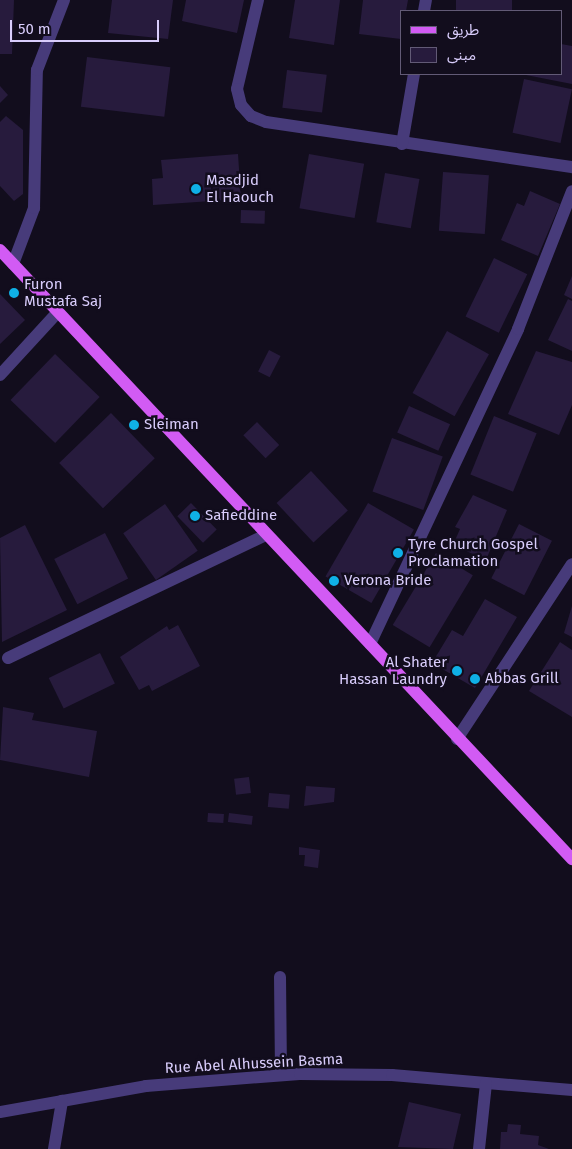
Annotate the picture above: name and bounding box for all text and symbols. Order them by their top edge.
scale bar [12,10,161,42]
legend [400,10,562,75]
text: 50 m [18,20,51,38]
text: طريق [447,21,479,39]
text: مبنى [447,46,476,64]
place label: Masdjid El Haouch [206,171,274,206]
marker: Masdjid El Haouch [190,183,202,195]
place label: Furon Mustafa Saj [24,275,102,310]
marker: Furon Mustafa Saj [8,287,20,299]
place label: Sleiman [144,416,199,434]
marker: Sleiman [128,419,140,431]
place label: Safieddine [205,507,277,525]
marker: Safieddine [189,510,201,522]
place label: Tyre Church Gospel Proclamation [408,535,538,570]
marker: Tyre Church Gospel Proclamation [392,547,404,559]
place label: Verona Bride [344,572,431,590]
marker: Verona Bride [328,575,340,587]
place label: Al Shater Hassan Laundry [339,653,447,688]
marker: Al Shater Hassan Laundry [451,665,463,677]
place label: Abbas Grill [485,670,559,688]
marker: Abbas Grill [469,673,481,685]
street label: Rue Abel Alhussein Basma [164,1050,344,1078]

